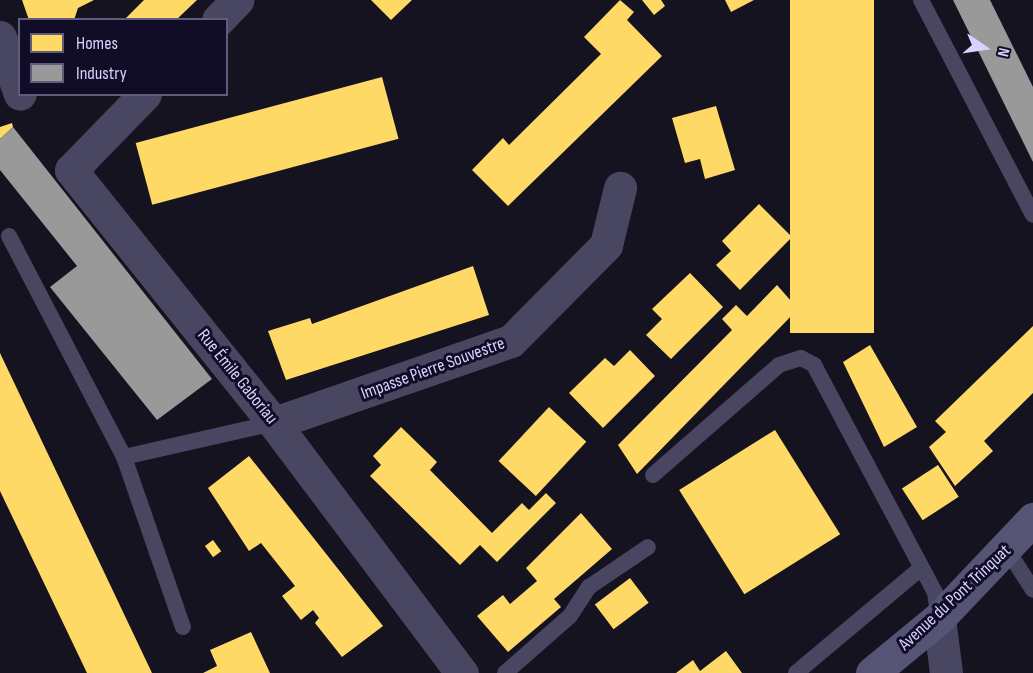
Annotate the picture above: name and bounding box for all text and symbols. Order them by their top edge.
legend [18,18,228,96]
north arrow [955,18,1015,78]
text: Homes [76,33,118,54]
text: N [993,46,1013,58]
text: Industry [76,63,127,84]
street label: Rue Émile Gaboriau [192,325,282,429]
street label: Impasse Pierre Souvestre [358,333,508,405]
street label: Avenue du Pont Trinquat [894,540,1016,656]

